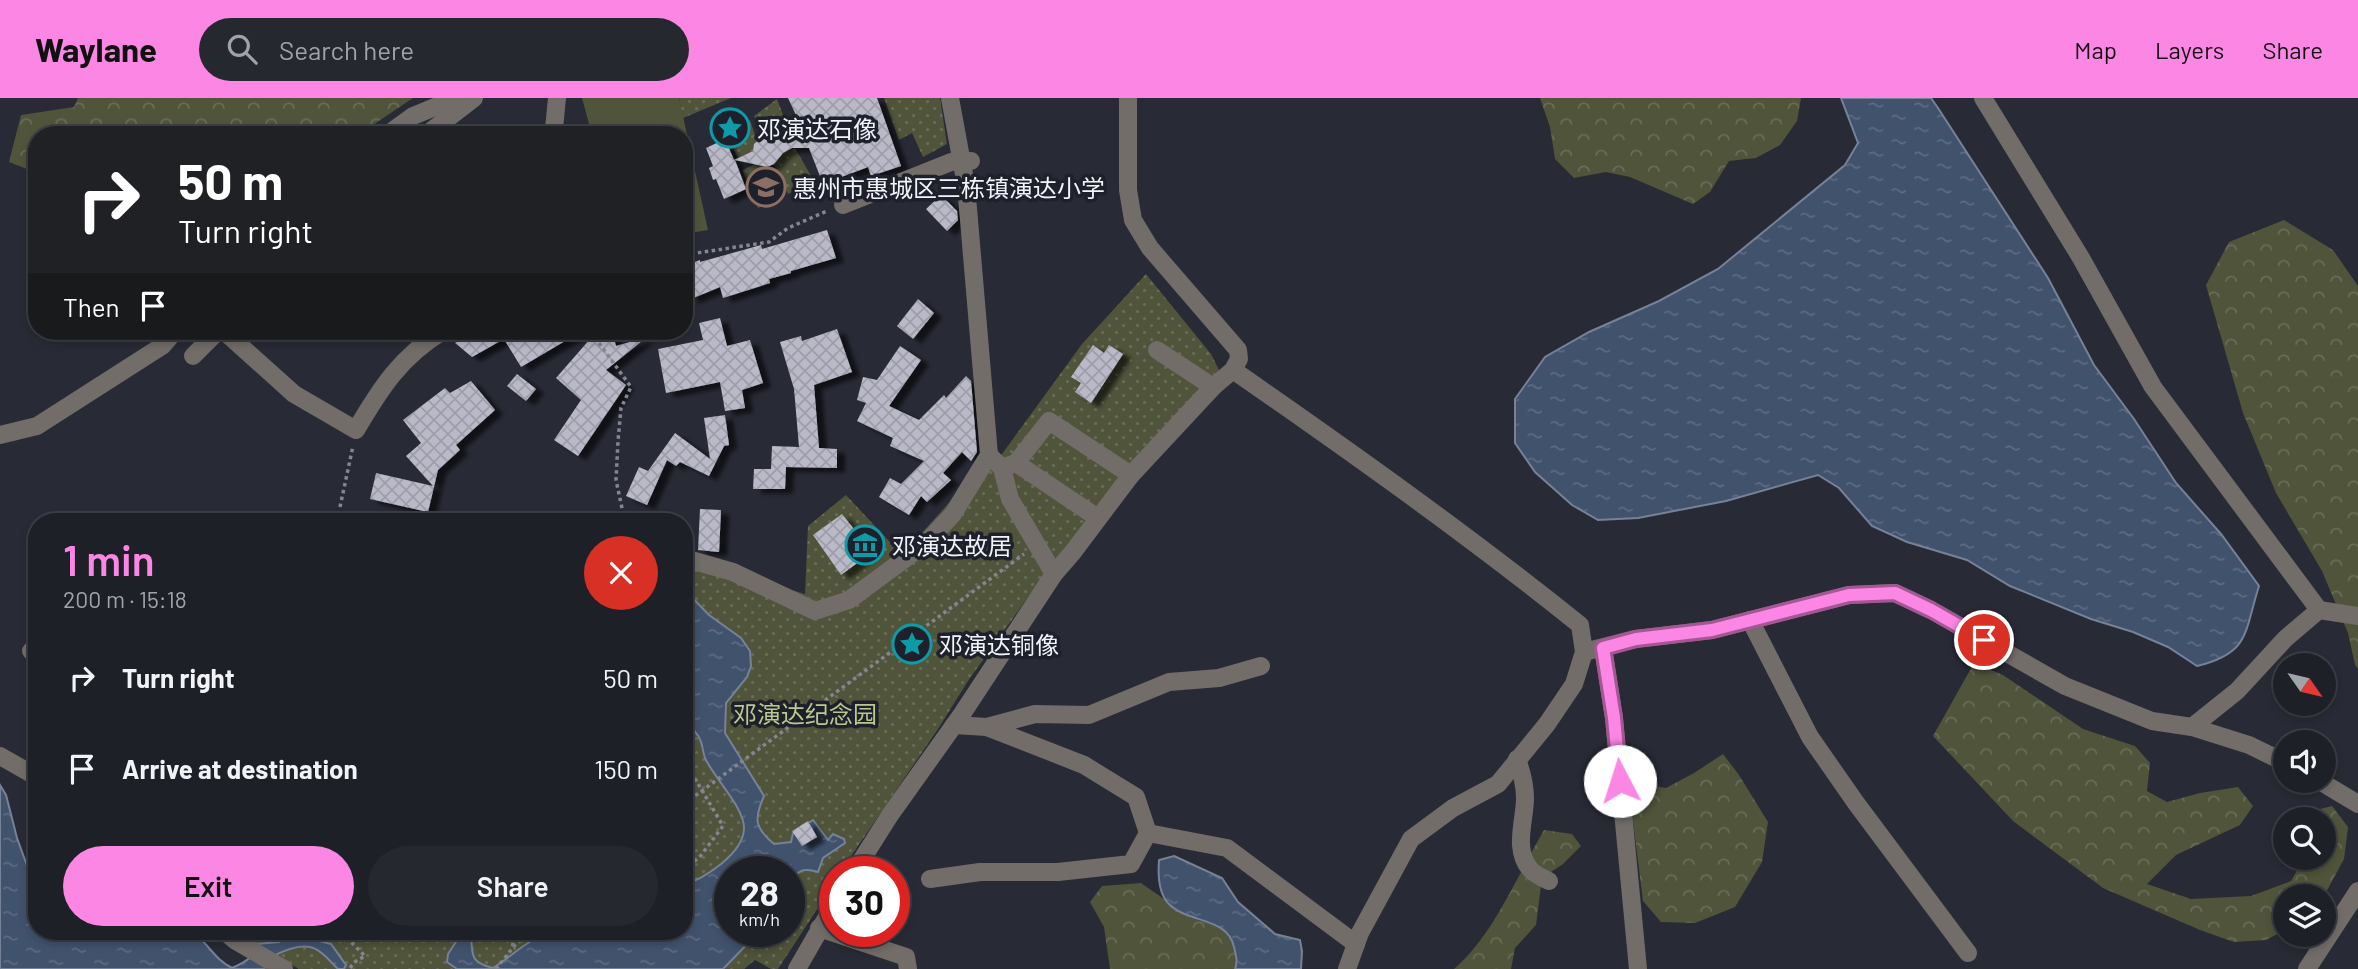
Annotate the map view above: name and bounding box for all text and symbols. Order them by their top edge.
search box [199,18,689,81]
text: Waylane [35,29,157,69]
icon: search [223,30,261,68]
text: Search here [279,34,414,65]
text: Map [2074,35,2117,64]
text: Layers [2155,35,2224,64]
text: Share [2262,35,2323,64]
place icon: 邓演达石像 [709,107,751,149]
place label: 邓演达石像 [757,114,877,143]
text: 50 m [178,151,283,210]
icon: right [63,154,154,245]
school or university icon: 惠州市惠城区三栋镇演达小学 [745,166,787,208]
place label: 惠州市惠城区三栋镇演达小学 [793,173,1105,202]
text: Turn right [178,211,313,249]
icon: arrive [134,287,172,325]
text: Then [63,291,120,322]
museum icon: 邓演达故居 [844,524,886,566]
place label: 邓演达故居 [892,531,1012,560]
text: 1 min [63,534,155,584]
button: close [584,536,658,610]
text: 200 m · 15:18 [63,585,187,613]
pin [1954,610,2014,670]
icon: arrive [1965,621,2003,659]
place icon: 邓演达铜像 [891,623,933,665]
place label: 邓演达铜像 [939,630,1059,659]
north arrow [2273,653,2336,716]
map controls [2273,653,2336,947]
icon: right [63,659,101,697]
text: Turn right [122,662,235,693]
text: 50 m [603,662,658,693]
park label: 邓演达纪念园 [733,699,877,728]
button: sound [2273,730,2336,793]
position arrow [1583,744,1657,818]
icon: arrive [63,750,101,788]
text: Arrive at destination [122,753,358,784]
text: 150 m [594,753,658,784]
button: search [2273,807,2336,870]
button: Exit [63,846,354,926]
button: Share [368,846,658,926]
speed limit sign: 30 [819,856,910,947]
text: 28 [740,871,779,913]
button: layers [2273,884,2336,947]
text: km/h [739,908,780,930]

